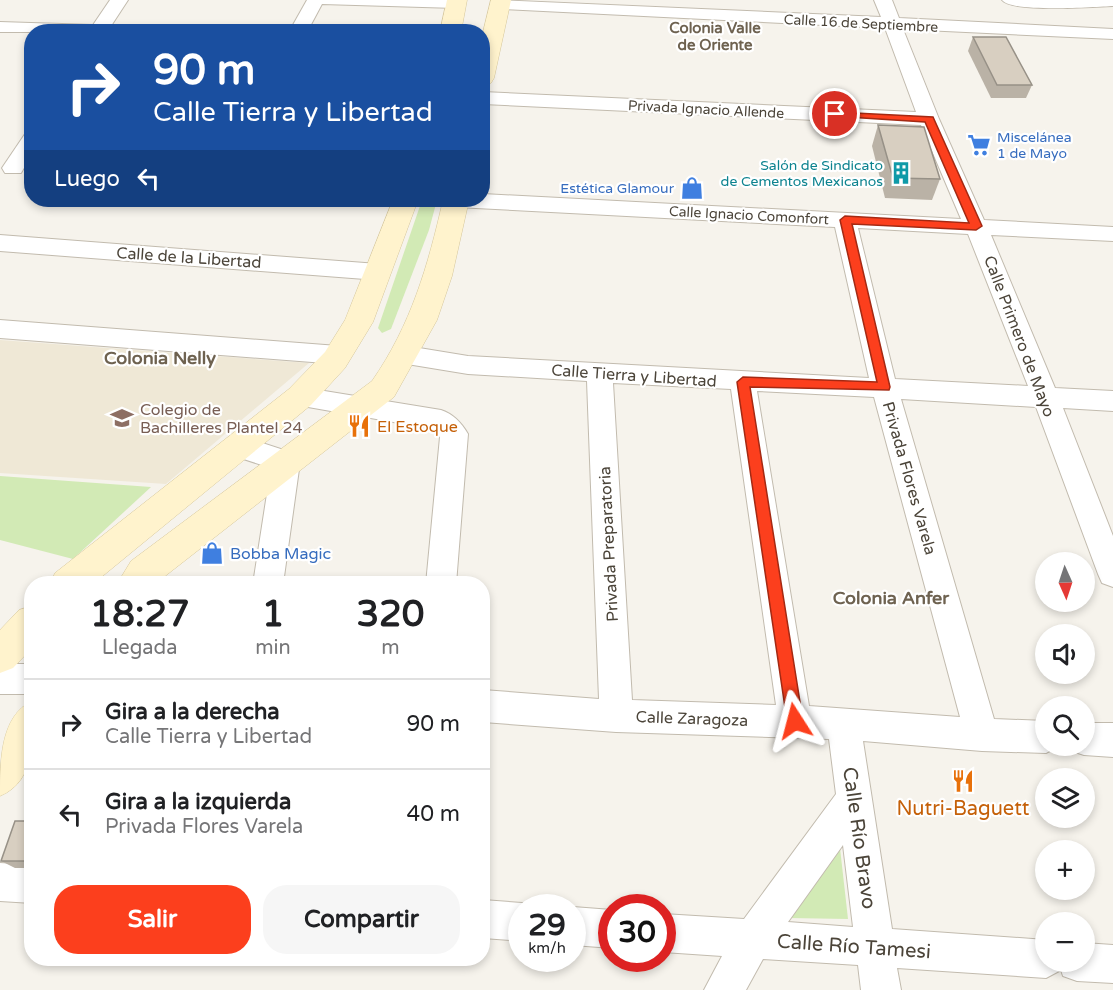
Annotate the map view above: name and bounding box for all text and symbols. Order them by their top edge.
street label: Calle 16 de Septiembre [783,11,939,36]
district label: Colonia Valle de Oriente [669,19,761,54]
text: 90 m [153,45,255,96]
icon: right [54,48,132,126]
pin [809,88,860,139]
text: Calle Tierra y Libertad [153,96,433,129]
street label: Privada Ignacio Allende [627,97,785,122]
icon: arrive [818,97,851,130]
place label: Miscelánea 1 de Mayo [997,129,1072,162]
supermarket icon: Miscelánea 1 de Mayo [966,132,992,158]
place label: Salón de Sindicato de Cementos Mexicanos [721,157,883,190]
building icon: Salón de Sindicato de Cementos Mexicanos [888,160,914,186]
icon: left [132,162,165,195]
text: Luego [54,166,120,192]
shop icon: Estética Glamour [679,175,705,201]
place label: Estética Glamour [560,180,675,197]
street label: Calle Ignacio Comonfort [669,203,830,228]
street label: Calle de la Libertad [116,243,262,273]
street label: Calle Primero de Mayo [979,253,1059,420]
district label: Colonia Nelly [104,347,216,369]
street label: Calle Tierra y Libertad [551,360,717,392]
street label: Privada Flores Varela [878,399,941,557]
place label: Colegio de Bachilleres Plantel 24 [140,400,303,438]
school or university icon: Colegio de Bachilleres Plantel 24 [109,405,135,431]
restaurant icon: El Estoque [346,413,372,439]
place label: El Estoque [377,417,458,437]
street label: Privada Preparatoria [595,466,623,622]
shop icon: Bobba Magic [199,540,225,566]
place label: Bobba Magic [230,544,331,564]
north arrow [1035,552,1095,612]
map controls [1035,552,1095,972]
district label: Colonia Anfer [833,587,950,609]
text: 18:27 [90,593,190,636]
text: 1 [262,593,284,636]
text: 320 [356,593,424,636]
button: sound [1035,624,1095,684]
text: Llegada [102,636,177,660]
text: min [255,636,291,660]
text: m [381,636,400,660]
position arrow [763,689,827,753]
button: search [1035,696,1095,756]
text: Gira a la derecha [105,699,280,725]
street label: Calle Zaragoza [635,707,748,731]
icon: right [54,708,87,741]
text: 90 m [406,711,460,737]
text: Calle Tierra y Libertad [105,725,312,749]
street label: Calle Río Bravo [837,766,881,911]
restaurant icon: Nutri-Baguett [950,768,976,794]
button: layers [1035,768,1095,828]
text: Gira a la izquierda [105,789,291,815]
place label: Nutri-Baguett [897,797,1030,821]
icon: left [54,798,87,831]
text: 40 m [406,801,460,827]
text: Privada Flores Varela [105,815,303,839]
button: + [1035,840,1095,900]
button: Salir [54,885,251,954]
button: Compartir [263,885,460,954]
speed limit sign: 30 [598,894,676,972]
text: 29 [528,907,566,944]
button: − [1035,912,1095,972]
street label: Calle Río Tamesi [776,930,932,964]
text: km/h [528,939,566,957]

